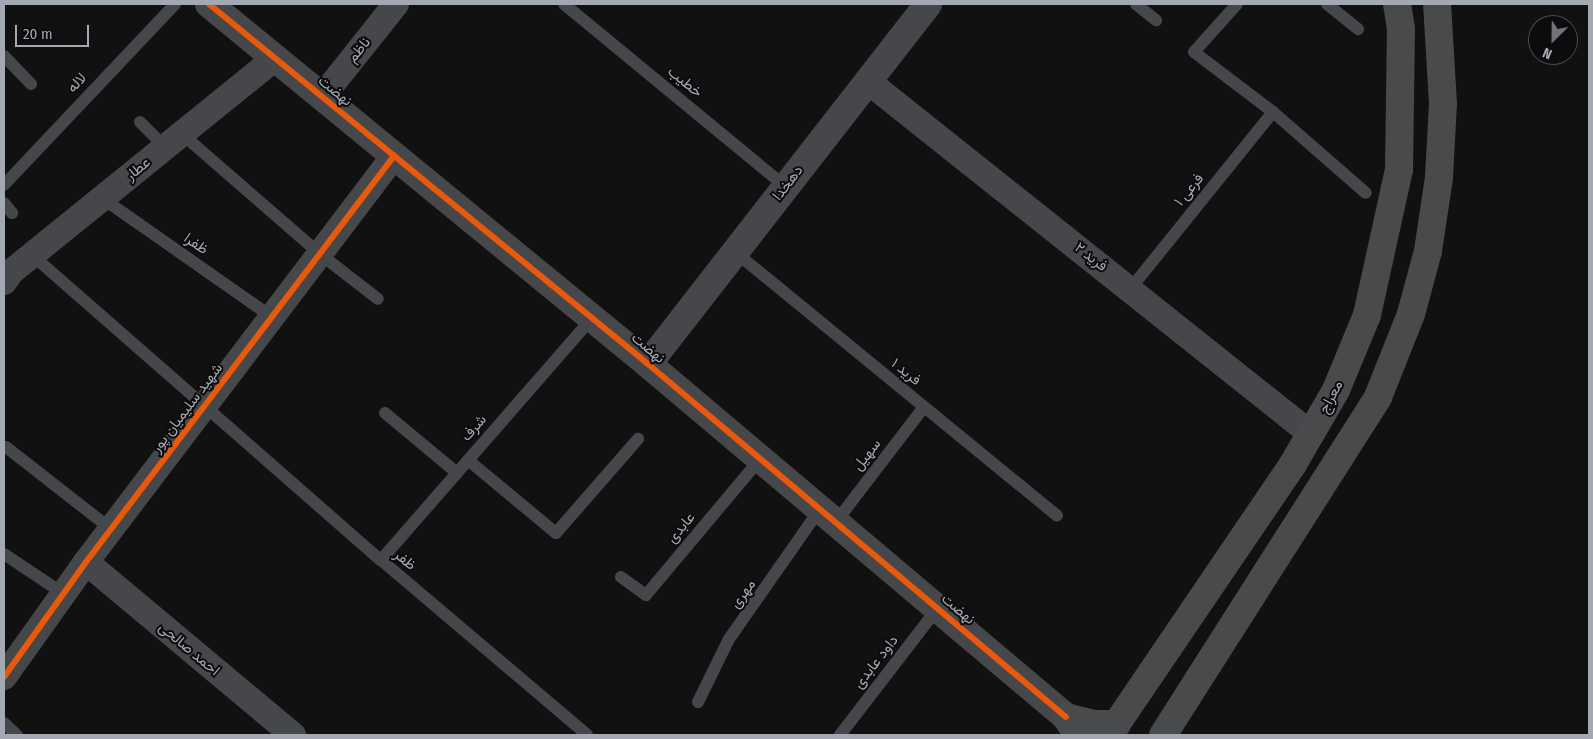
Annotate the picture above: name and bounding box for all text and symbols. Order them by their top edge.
scale bar [18,15,91,47]
north arrow [1528,15,1578,65]
text: 20 m [23,25,53,43]
street label: ناظم [343,34,375,66]
text: N [1540,44,1555,63]
street label: خطیب [664,63,706,101]
street label: لاله [63,69,91,97]
street label: نهضت [314,72,356,110]
street label: عطار [122,154,154,184]
street label: دهخدا [769,162,807,204]
street label: فرعی ۱ [1170,170,1208,210]
street label: ظفرا [180,229,212,259]
street label: فرید ۲ [1071,239,1111,275]
street label: نهضت [627,329,669,367]
street label: فرید ۱ [887,355,925,389]
street label: شهید سلیمیان پور [148,360,226,456]
street label: معراج [1315,377,1347,417]
street label: شرف [457,411,491,445]
street label: سهیل [849,436,885,474]
street label: عابدی [663,509,699,547]
street label: ظفر [390,546,420,574]
street label: مهری [726,576,760,612]
street label: نهضت [937,590,979,628]
street label: احمد صالحی [155,618,223,680]
street label: داود عابدی [850,632,902,692]

